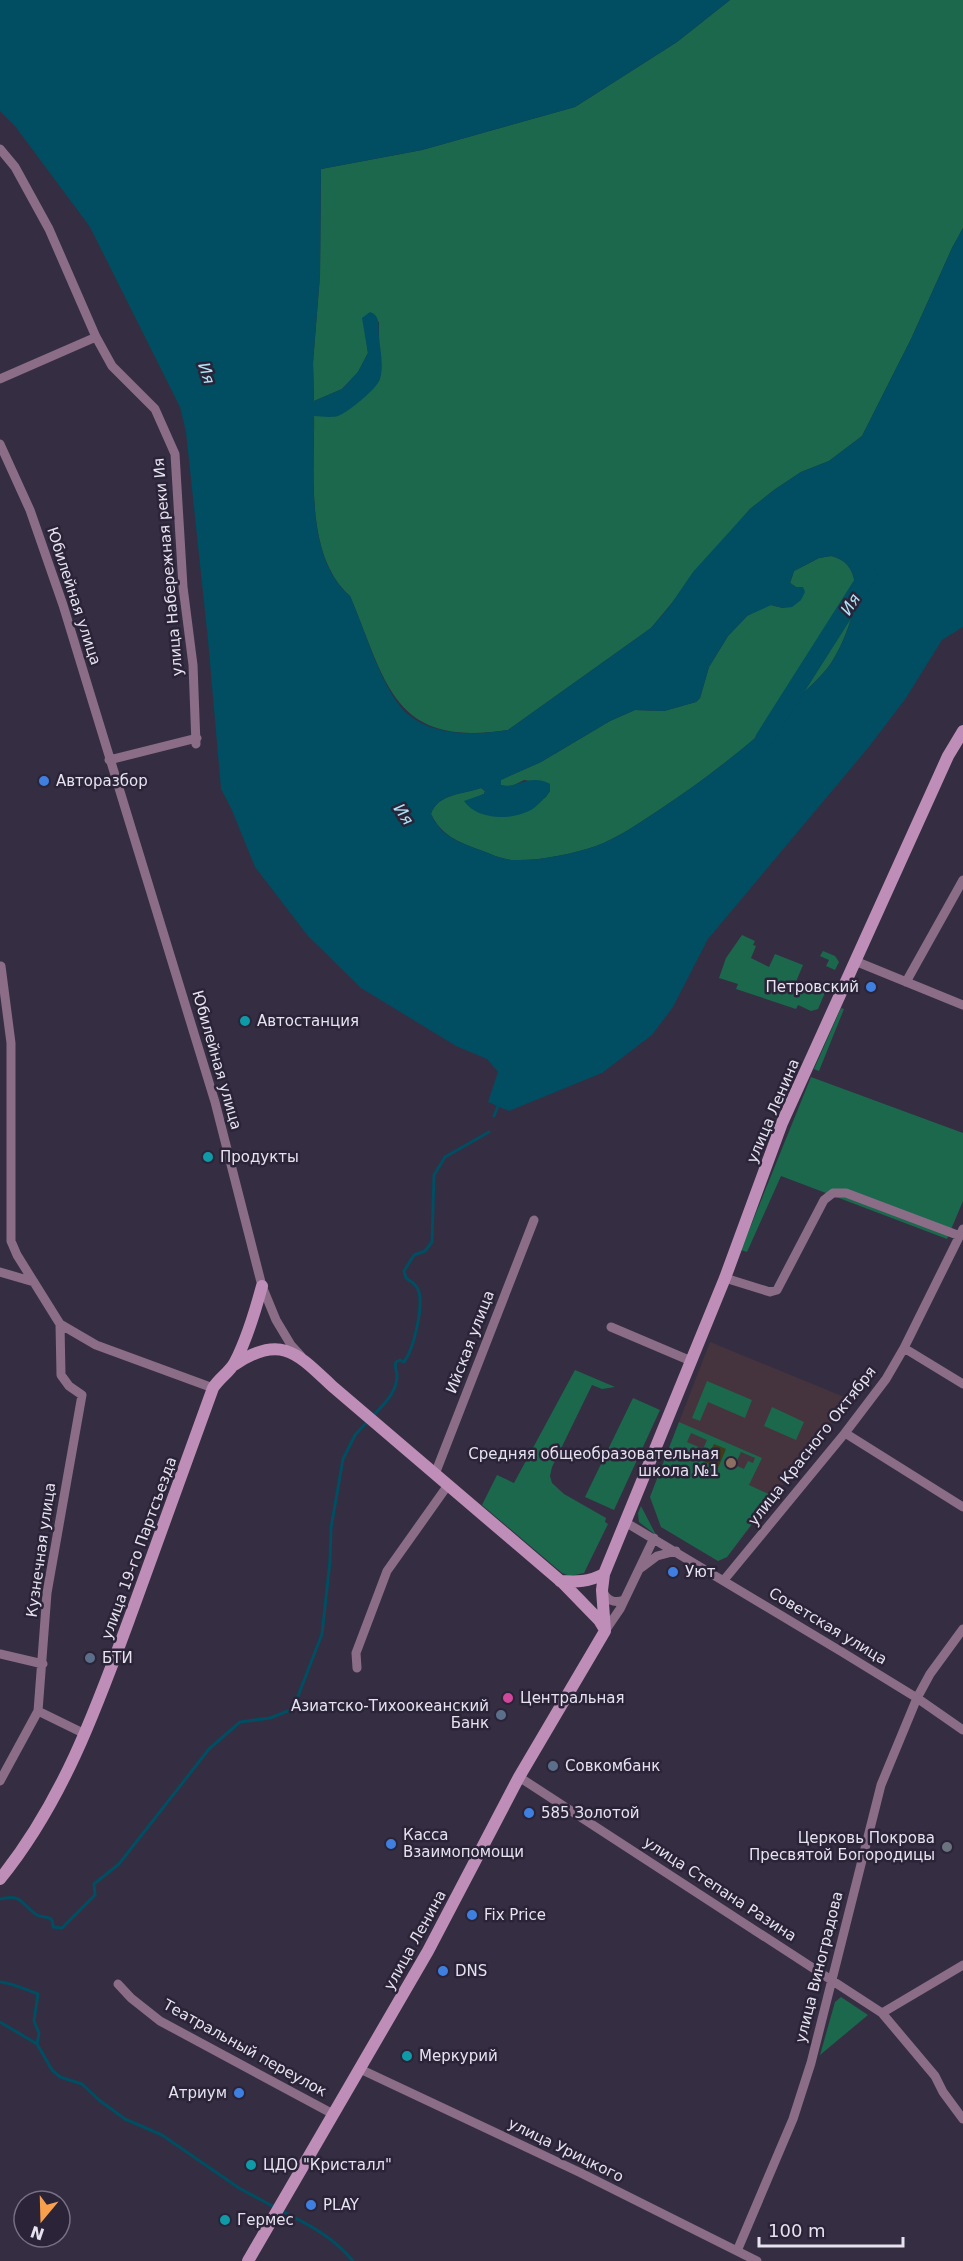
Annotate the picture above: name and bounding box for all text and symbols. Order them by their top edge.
water label: Ия [194,360,219,387]
street label: улица Набережная реки Ия [149,457,187,677]
street label: Юбилейная улица [43,525,105,667]
water label: Ия [837,590,864,618]
place label: Авторазбор [56,772,148,790]
marker: Авторазбор [37,774,51,788]
water label: Ия [390,800,418,829]
place label: Петровский [765,978,859,996]
marker: Петровский [864,980,878,994]
street label: Юбилейная улица [188,988,246,1132]
place label: Автостанция [257,1012,359,1030]
marker: Автостанция [238,1014,252,1028]
street label: улица Ленина [743,1056,803,1166]
place label: Продукты [220,1148,299,1166]
marker: Продукты [201,1150,215,1164]
street label: Ийская улица [442,1288,498,1396]
street label: улица Красного Октября [744,1363,880,1529]
place label: Средняя общеобразовательная школа №1 [468,1445,719,1480]
street label: улица 19-го Партсъезда [98,1454,180,1642]
marker: Средняя общеобразовательная школа №1 [724,1456,738,1470]
street label: Кузнечная улица [23,1482,59,1618]
place label: Уют [685,1563,716,1581]
marker: Уют [666,1565,680,1579]
street label: Советская улица [766,1584,890,1668]
place label: БТИ [102,1649,133,1667]
marker: БТИ [83,1651,97,1665]
place label: Центральная [520,1689,625,1707]
marker: Центральная [501,1691,515,1705]
place label: Азиатско-Тихоокеанский Банк [291,1697,489,1732]
marker: Азиатско-Тихоокеанский Банк [494,1708,508,1722]
place label: Совкомбанк [565,1757,660,1775]
marker: Совкомбанк [546,1759,560,1773]
place label: 585 Золотой [541,1804,640,1822]
marker: 585 Золотой [522,1806,536,1820]
place label: Касса Взаимопомощи [403,1826,524,1861]
place label: Церковь Покрова Пресвятой Богородицы [749,1829,935,1864]
street label: улица Степана Разина [640,1833,800,1945]
marker: Касса Взаимопомощи [384,1837,398,1851]
marker: Церковь Покрова Пресвятой Богородицы [940,1840,954,1854]
street label: улица Ленина [380,1887,450,1993]
street label: улица Виноградова [791,1889,847,2045]
place label: Fix Price [484,1906,546,1924]
marker: Fix Price [465,1908,479,1922]
place label: DNS [455,1962,487,1980]
marker: DNS [436,1964,450,1978]
street label: Театральный переулок [159,1995,330,2101]
place label: Меркурий [419,2047,498,2065]
marker: Меркурий [400,2049,414,2063]
place label: Атриум [169,2084,227,2102]
marker: Атриум [232,2086,246,2100]
street label: улица Урицкого [505,2114,627,2186]
place label: ЦДО "Кристалл" [263,2156,392,2174]
marker: ЦДО "Кристалл" [244,2158,258,2172]
north arrow [12,2189,72,2249]
place label: PLAY [323,2196,360,2214]
marker: PLAY [304,2198,318,2212]
scale bar [759,2210,903,2248]
place label: Гермес [237,2211,294,2229]
marker: Гермес [218,2213,232,2227]
text: 100 m [768,2220,826,2241]
text: N [28,2222,47,2244]

